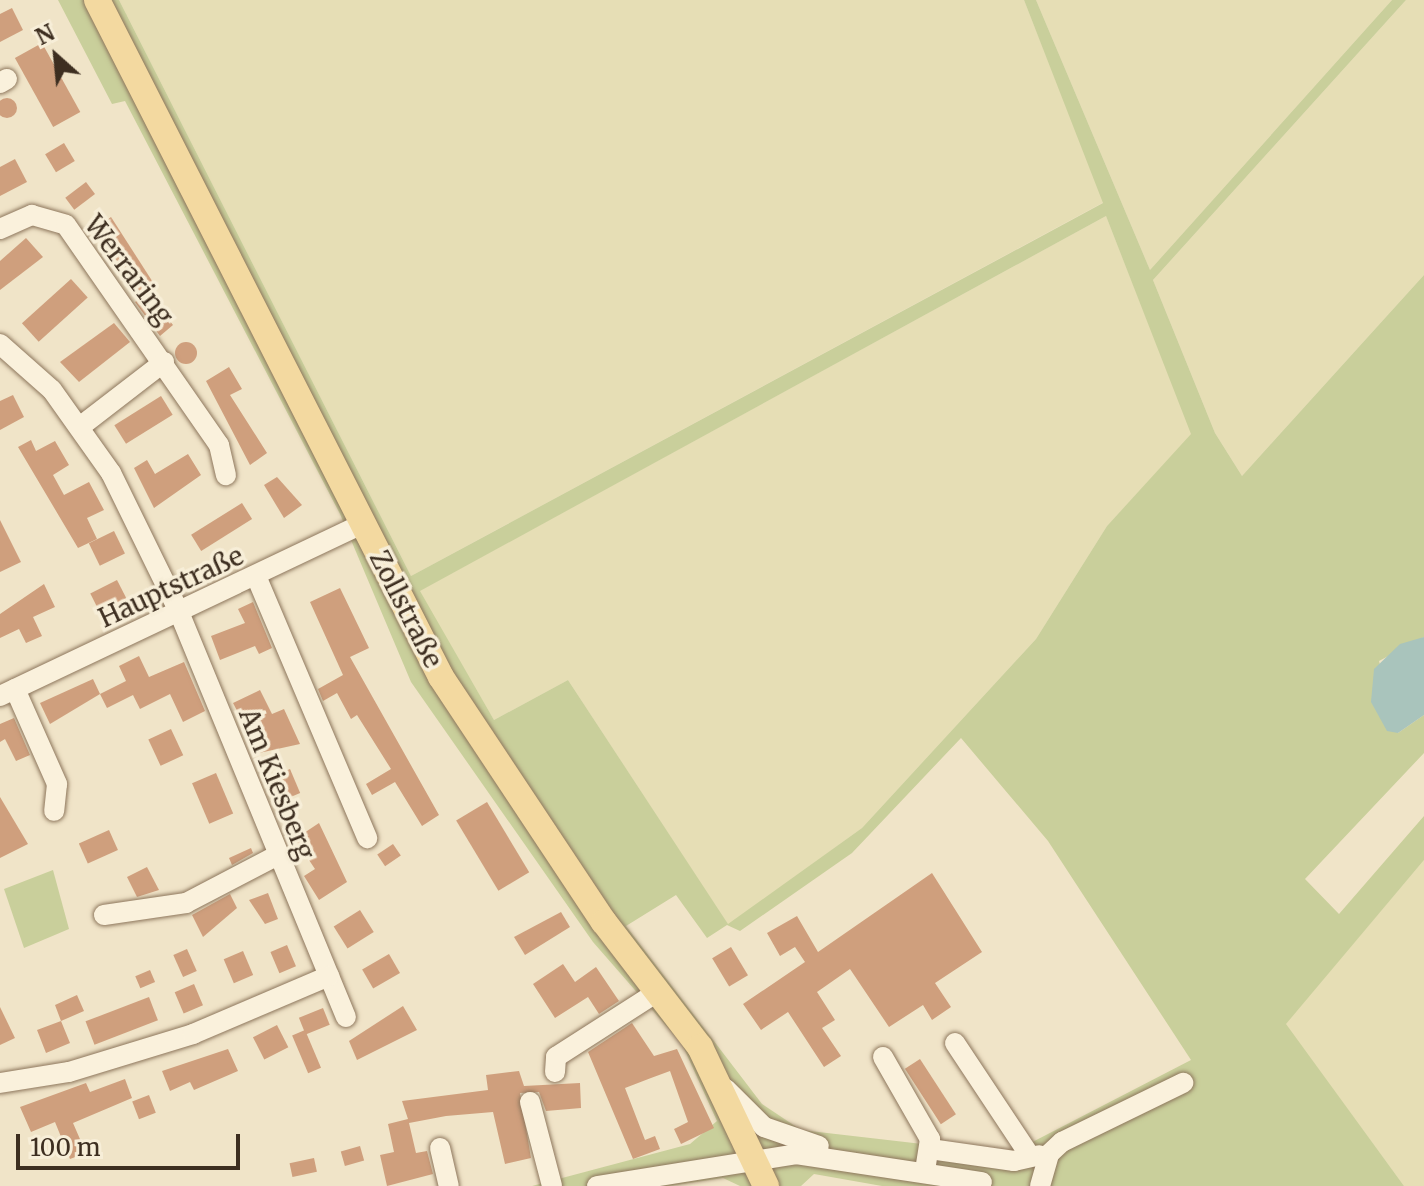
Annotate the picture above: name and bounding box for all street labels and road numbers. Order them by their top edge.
street label: Werraring [78,209,180,331]
street label: Hauptstraße [94,540,248,634]
street label: Zollstraße [363,545,449,673]
street label: Am Kiesberg [233,704,321,864]

